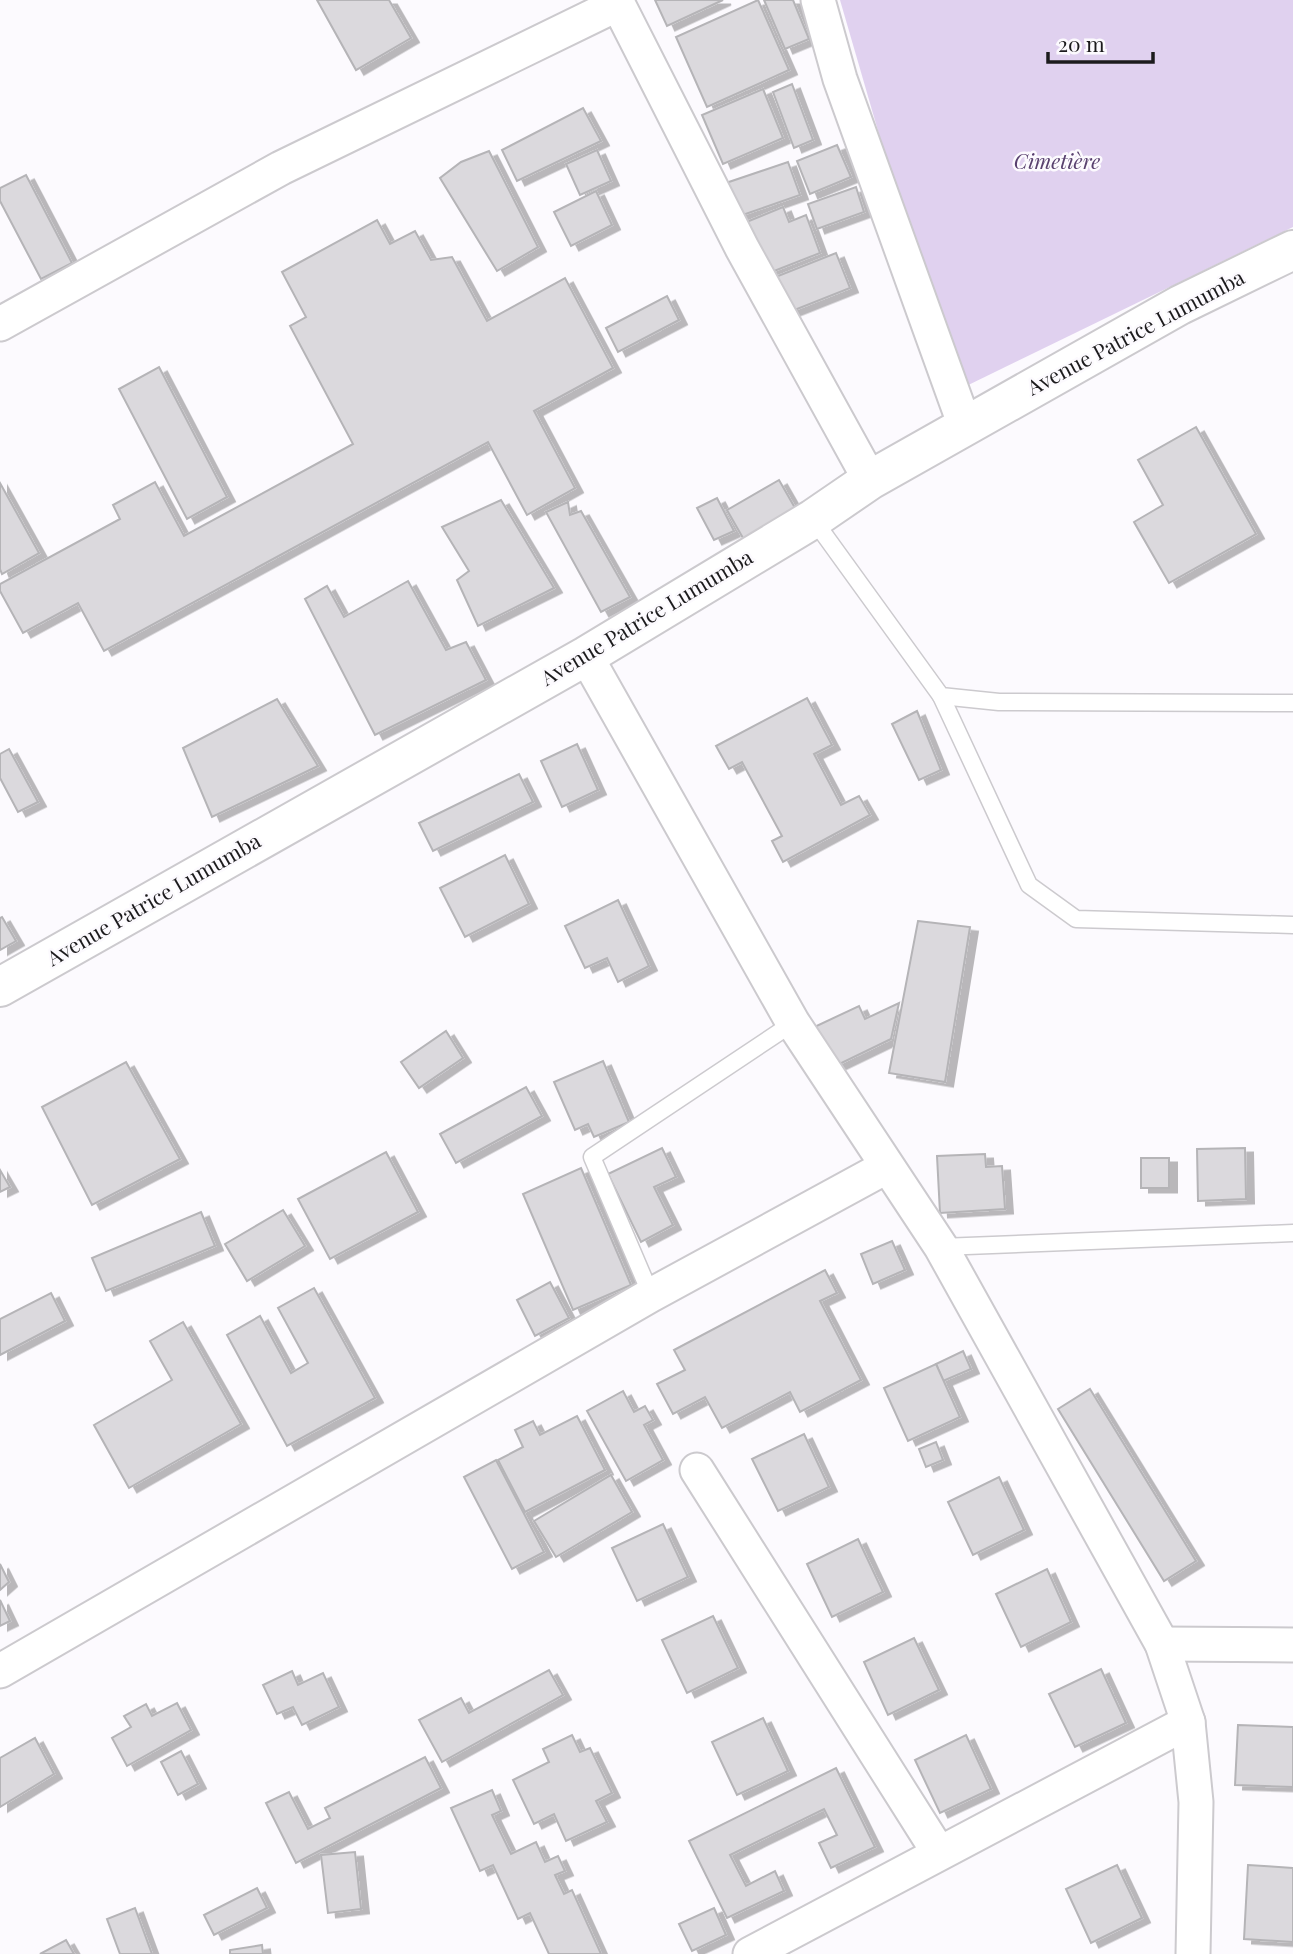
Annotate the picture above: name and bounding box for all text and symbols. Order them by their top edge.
scale bar [1048,21,1153,65]
text: 20 m [1058,29,1105,57]
park label: Cimetière [1014,146,1100,174]
street label: Avenue Patrice Lumumba [1021,262,1249,401]
street label: Avenue Patrice Lumumba [534,542,758,691]
street label: Avenue Patrice Lumumba [40,825,265,972]

